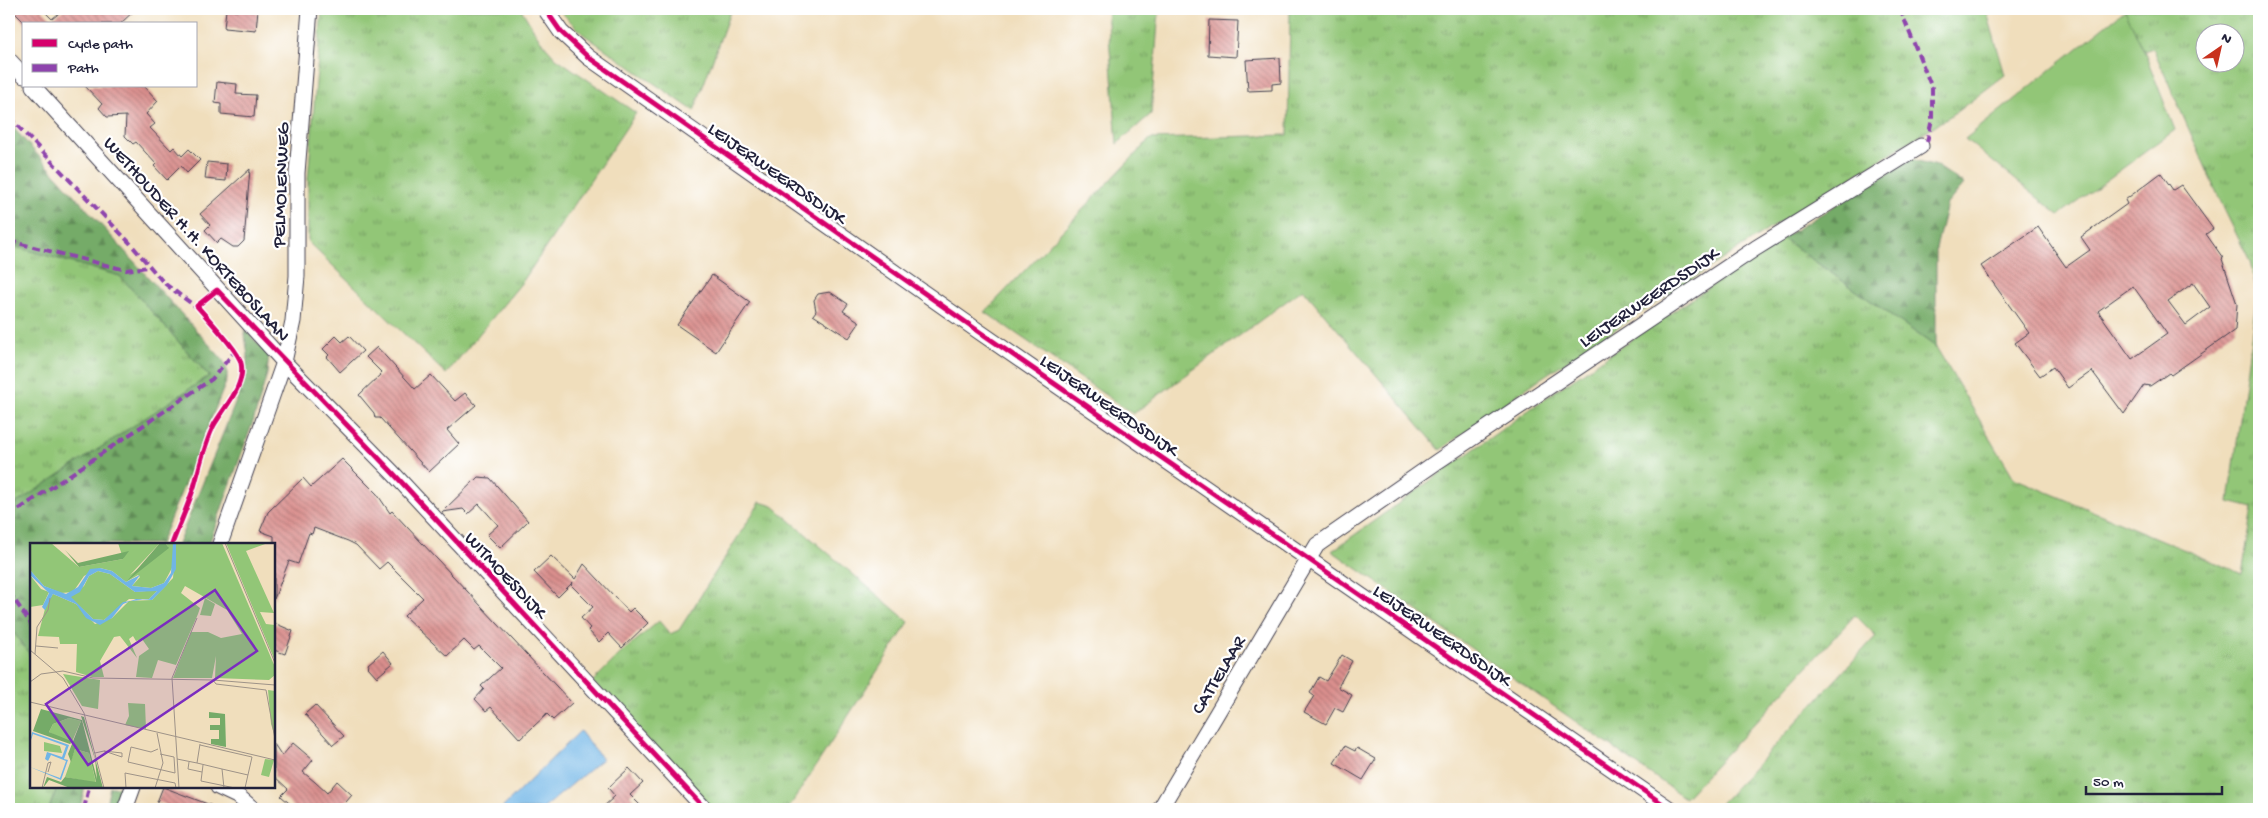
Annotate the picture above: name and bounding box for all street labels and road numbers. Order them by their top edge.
street label: LEIJERWEERDSDIJK [702,119,852,233]
street label: PELMOLENWEG [269,121,296,249]
street label: WETHOUDER H.H. KORTEBOSLAAN [97,133,294,348]
street label: LEIJERWEERDSDIJK [1576,242,1726,354]
street label: LEIJERWEERDSDIJK [1034,351,1184,465]
street label: WITMOESDIJK [458,528,552,627]
street label: LEIJERWEERDSDIJK [1367,581,1517,695]
street label: CATTELAAR [1188,632,1253,719]

